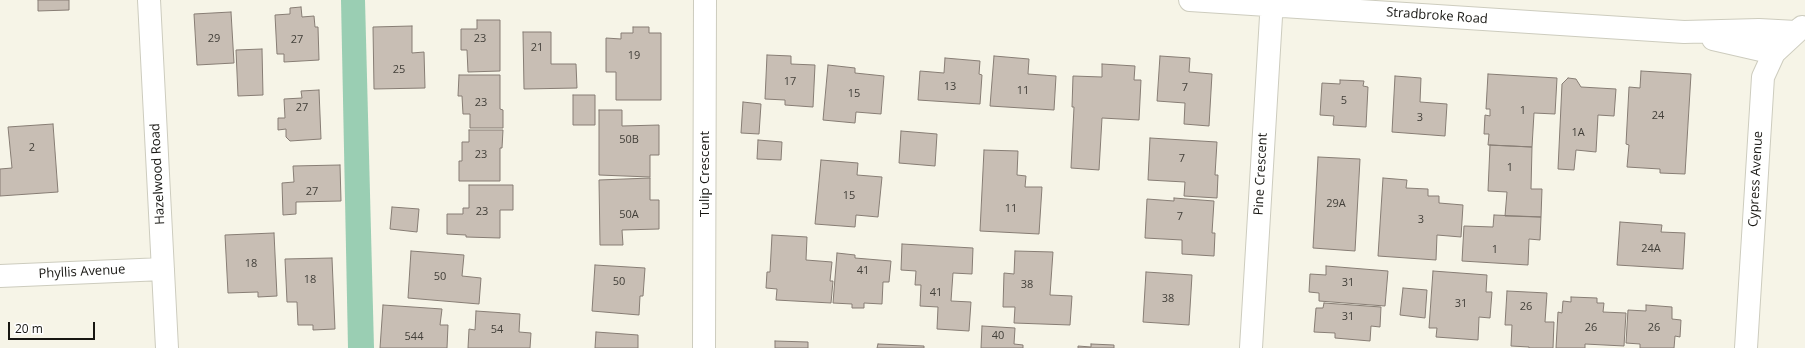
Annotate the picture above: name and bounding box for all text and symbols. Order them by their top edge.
street label: Stradbroke Road [1386,5,1488,27]
house number: 29 [208,32,220,46]
house number: 23 [474,32,486,46]
house number: 27 [291,33,303,47]
house number: 21 [531,41,543,55]
house number: 19 [628,49,640,63]
house number: 25 [393,63,405,77]
house number: 17 [784,75,796,89]
house number: 13 [944,80,956,94]
house number: 7 [1182,81,1188,95]
house number: 11 [1017,84,1029,98]
house number: 15 [848,87,860,101]
house number: 5 [1341,94,1347,108]
house number: 23 [475,96,487,110]
house number: 27 [296,101,308,115]
house number: 1 [1520,104,1526,118]
house number: 24 [1652,109,1664,123]
house number: 3 [1417,111,1423,125]
street label: Hazelwood Road [148,123,168,225]
house number: 1A [1571,126,1585,140]
street label: Tulip Crescent [697,131,713,217]
street label: Cypress Avenue [1746,131,1766,227]
street label: Pine Crescent [1251,132,1271,216]
house number: 50B [619,133,639,147]
house number: 2 [29,141,35,155]
house number: 23 [475,148,487,162]
house number: 7 [1179,152,1185,166]
house number: 1 [1507,161,1513,175]
house number: 27 [306,185,318,199]
house number: 15 [843,189,855,203]
house number: 29A [1326,197,1346,211]
house number: 11 [1005,202,1017,216]
house number: 23 [476,205,488,219]
house number: 50A [619,208,639,222]
house number: 7 [1177,210,1183,224]
house number: 3 [1418,213,1424,227]
house number: 24A [1641,242,1661,256]
house number: 1 [1492,243,1498,257]
house number: 18 [245,257,257,271]
street label: Phyllis Avenue [38,262,126,282]
house number: 41 [857,264,869,278]
house number: 50 [434,270,446,284]
house number: 18 [304,273,316,287]
house number: 50 [613,275,625,289]
house number: 31 [1342,276,1354,290]
house number: 38 [1021,278,1033,292]
house number: 41 [930,286,942,300]
house number: 38 [1162,292,1174,306]
house number: 31 [1455,297,1467,311]
house number: 26 [1520,300,1532,314]
house number: 31 [1342,310,1354,324]
scale bar [10,314,97,340]
text: 20 m [15,320,43,337]
house number: 26 [1585,321,1597,335]
house number: 26 [1648,321,1660,335]
house number: 54 [491,323,503,337]
house number: 40 [992,329,1004,343]
house number: 544 [405,330,423,344]

